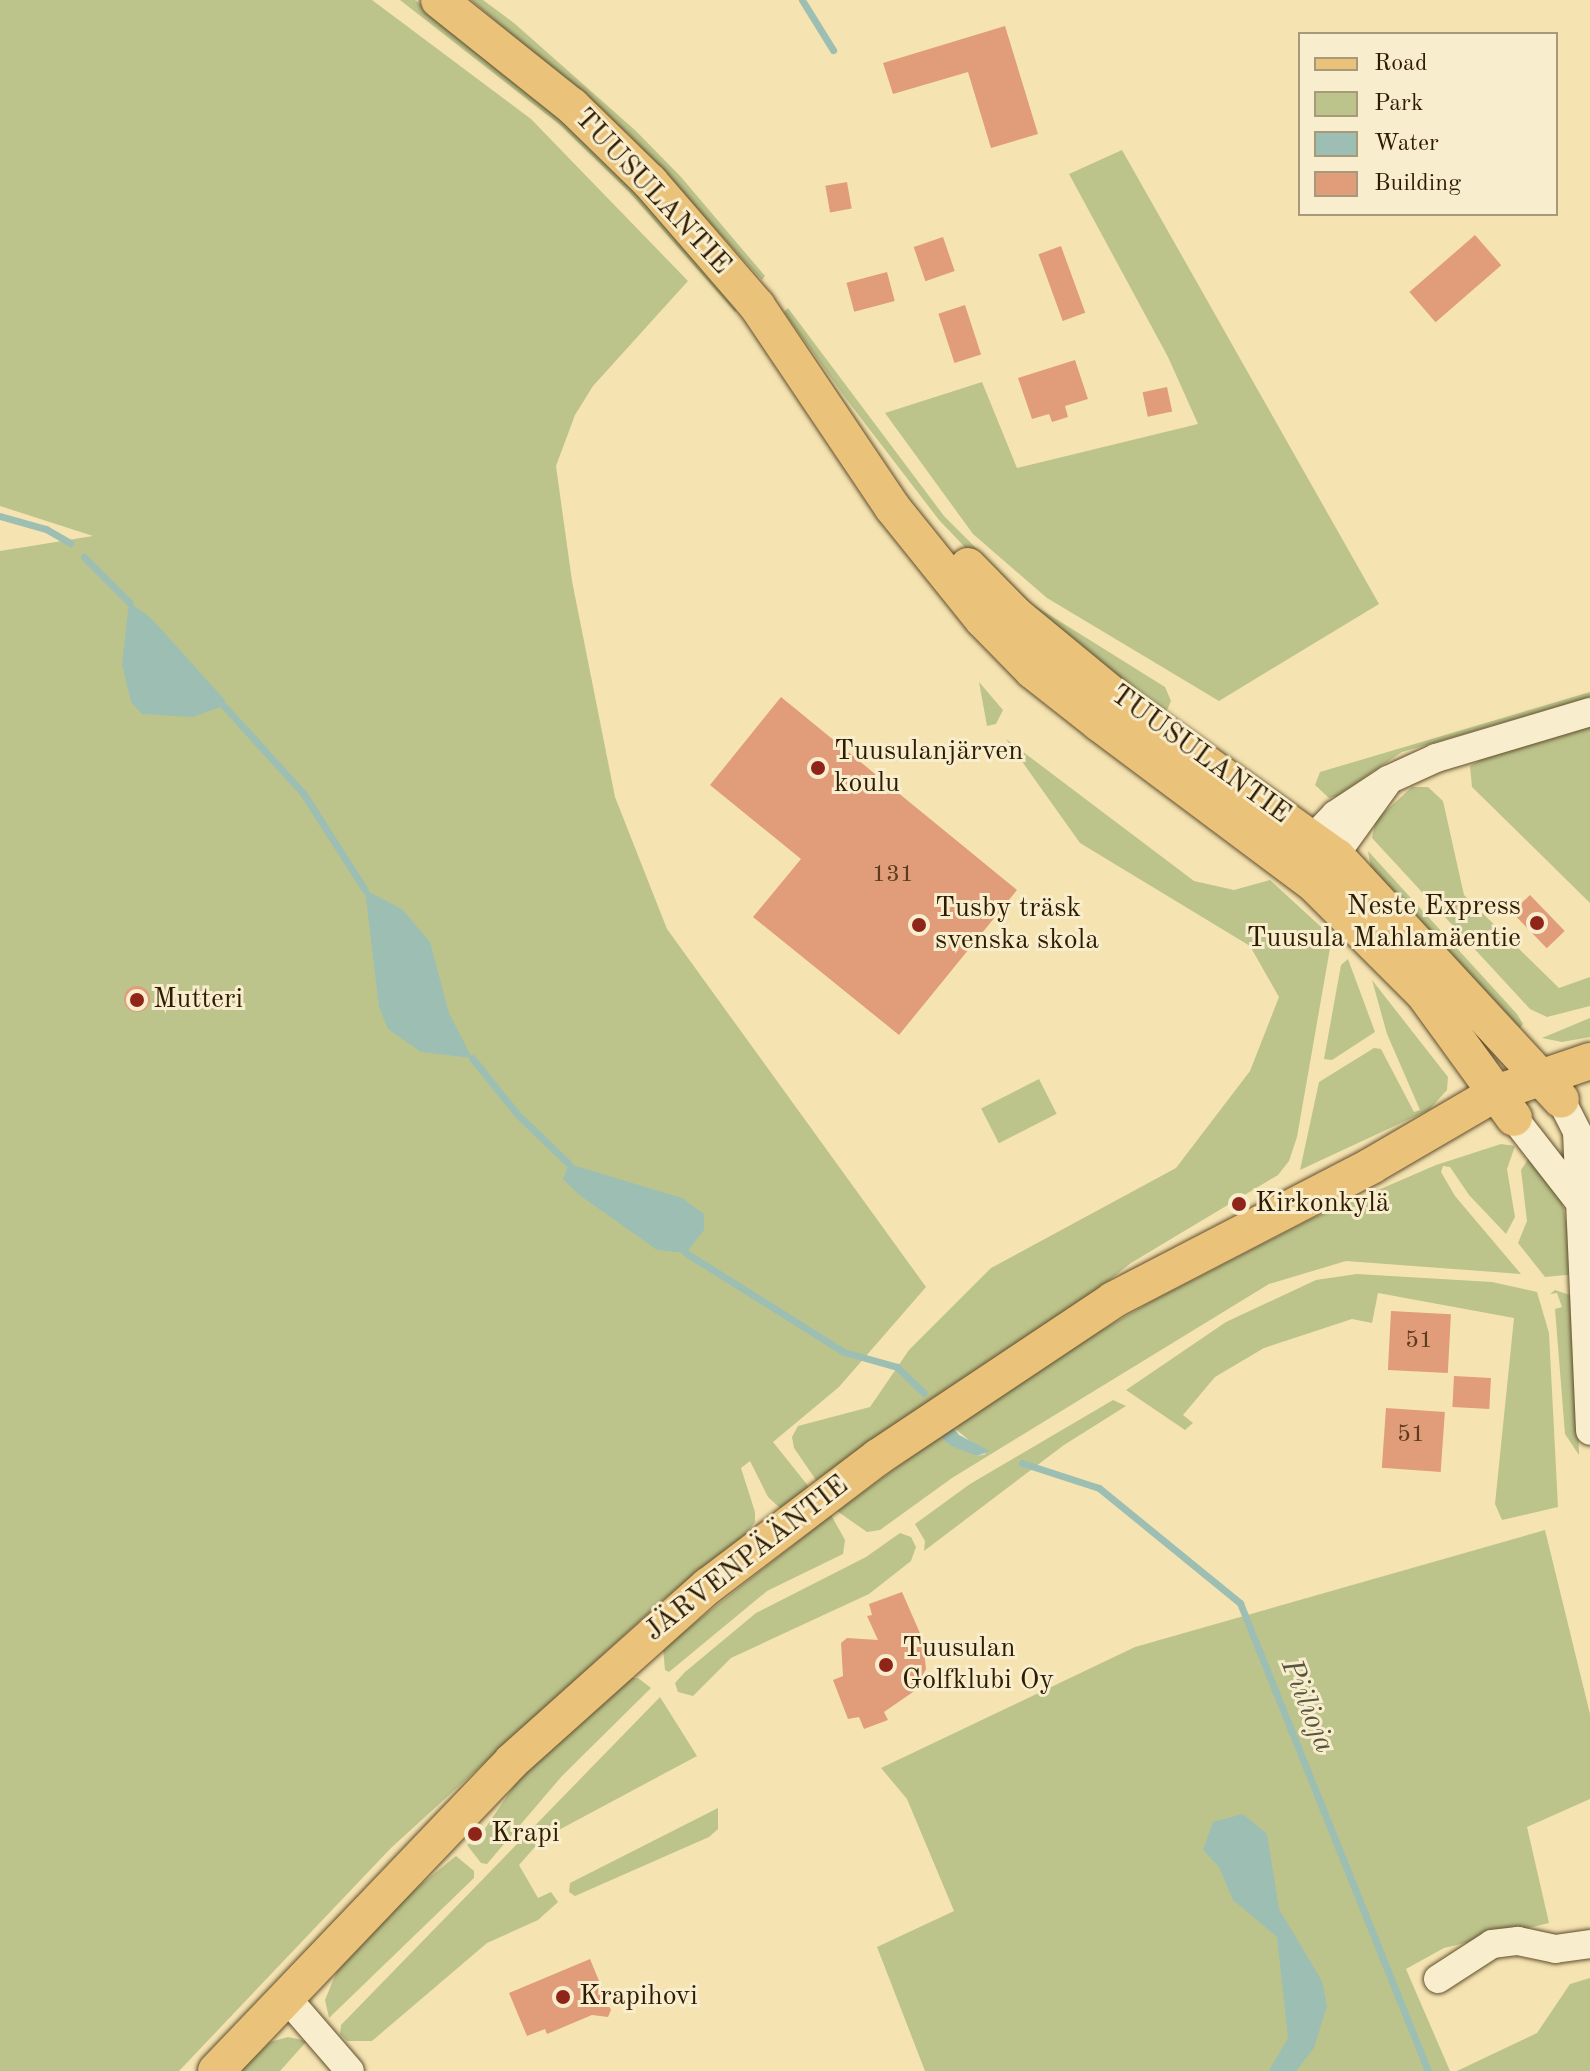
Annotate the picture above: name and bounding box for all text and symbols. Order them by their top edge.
legend [1298,32,1558,216]
text: Road [1374,52,1427,76]
text: Park [1374,92,1423,116]
street label: TUUSULANTIE [567,102,737,282]
text: Water [1374,132,1439,156]
text: Building [1374,172,1461,196]
street label: TUUSULANTIE [1103,678,1297,832]
place label: Tuusulanjärven koulu [834,735,1023,801]
marker: Tuusulanjärven koulu [809,759,827,777]
house number: 131 [872,862,914,890]
place label: Neste Express Tuusula Mahlamäentie [1247,890,1521,956]
place label: Tusby träsk svenska skola [935,892,1099,958]
marker: Neste Express Tuusula Mahlamäentie [1528,914,1546,932]
marker: Tusby träsk svenska skola [910,916,928,934]
place label: Mutteri [153,983,243,1017]
marker: Mutteri [128,991,146,1009]
place label: Kirkonkylä [1255,1187,1390,1221]
marker: Kirkonkylä [1230,1195,1248,1213]
house number: 51 [1405,1328,1433,1356]
house number: 51 [1397,1422,1425,1450]
street label: JÄRVENPÄÄNTIE [639,1469,855,1649]
place label: Tuusulan Golfklubi Oy [902,1632,1054,1698]
water label: Piilioja [1272,1654,1342,1758]
marker: Tuusulan Golfklubi Oy [877,1656,895,1674]
place label: Krapi [491,1817,560,1851]
marker: Krapi [466,1825,484,1843]
place label: Krapihovi [579,1980,698,2014]
marker: Krapihovi [554,1988,572,2006]

